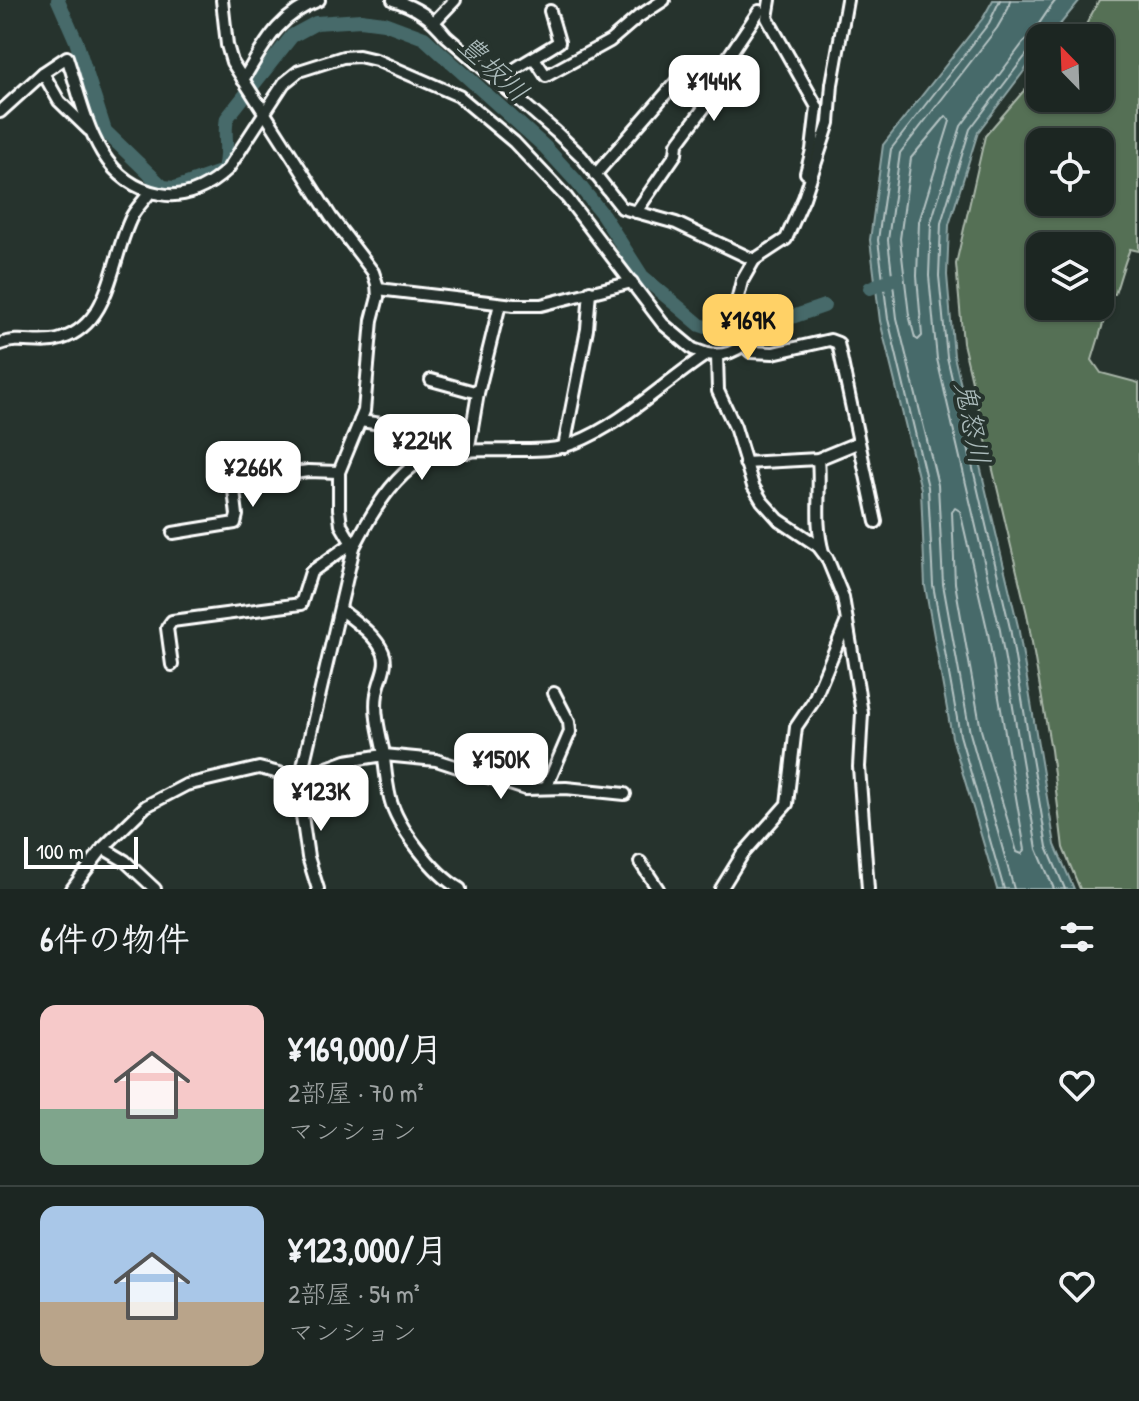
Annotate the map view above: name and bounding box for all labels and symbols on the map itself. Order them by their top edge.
north arrow [1026,24,1114,112]
water label: 豊坂川 [450,25,538,111]
pin: ¥144K [658,55,770,123]
pin: ¥169K [692,294,804,362]
water label: 鬼怒川 [946,378,1000,468]
pin: ¥224K [366,414,478,482]
pin: ¥266K [197,441,309,509]
pin: ¥150K [445,733,557,801]
pin: ¥123K [265,765,377,833]
scale bar [24,833,138,869]

